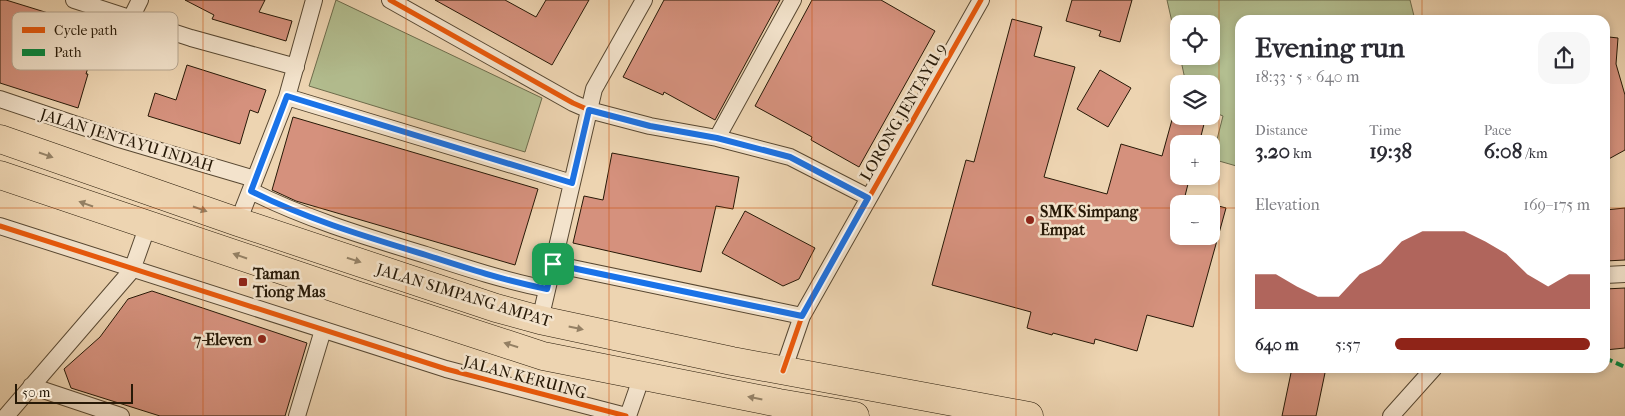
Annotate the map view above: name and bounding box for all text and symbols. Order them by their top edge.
legend [12,12,178,70]
map controls [1170,15,1220,245]
button: locate [1170,15,1220,65]
text: Cycle path [54,22,118,39]
text: Evening run [1255,31,1405,64]
button: share [1538,32,1590,84]
street label: LORONG JENTAYU 9 [856,40,950,184]
text: Path [54,44,82,61]
text: 18:33 · 5 × 640 m [1255,67,1359,86]
button: layers [1170,75,1220,125]
street label: JALAN JENTAYU INDAH [36,104,216,176]
text: Distance [1255,122,1308,139]
text: Time [1369,122,1401,139]
text: Pace [1484,122,1512,139]
button: + [1170,135,1220,185]
text: 3.20 [1255,139,1290,163]
text: 19:38 [1369,139,1412,163]
text: 6:08 [1484,139,1522,163]
text: km [1290,145,1312,162]
text: /km [1522,145,1548,162]
one-way arrow [39,151,54,159]
button: − [1170,195,1220,245]
text: Elevation [1255,195,1320,214]
text: 169–175 m [1523,195,1590,214]
one-way arrow [79,199,94,207]
place label: SMK Simpang Empat [1040,202,1139,240]
one-way arrow [192,206,207,213]
marker: SMK Simpang Empat [1024,214,1036,226]
pin [532,243,574,285]
icon: arrive [539,250,567,278]
one-way arrow [233,251,248,259]
one-way arrow [346,257,361,264]
street label: JALAN SIMPANG AMPAT [372,259,554,331]
place label: Taman Tiong Mas [252,264,325,302]
marker: Taman Tiong Mas [237,276,249,288]
one-way arrow [568,324,583,332]
place label: 7-Eleven [192,330,253,349]
marker: 7-Eleven [256,333,268,345]
text: 640 m [1255,335,1299,354]
text: 5:57 [1335,335,1360,354]
one-way arrow [503,341,518,349]
street label: JALAN KERUING [460,351,589,403]
scale bar [15,381,132,404]
text: 50 m [22,384,50,401]
one-way arrow [747,394,763,402]

